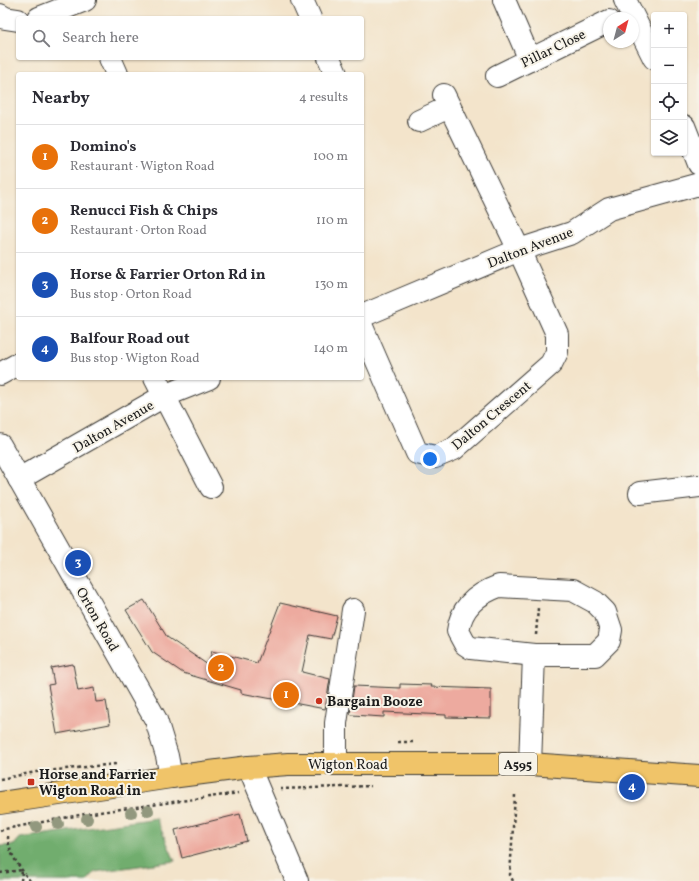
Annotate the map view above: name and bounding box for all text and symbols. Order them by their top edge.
north arrow [603,12,639,48]
map controls [651,12,687,156]
button: + [651,12,687,48]
search box [16,16,364,60]
street label: Pillar Close [518,25,589,73]
icon: search [30,27,52,49]
text: Search here [62,28,139,49]
button: − [651,48,687,84]
button: locate [651,84,687,120]
text: Nearby [32,87,90,110]
text: 4 results [299,89,348,107]
button: layers [651,120,687,156]
text: Domino's [70,137,136,158]
text: 1 [42,148,48,166]
text: 100 m [313,148,348,166]
text: Restaurant · Wigton Road [70,158,215,176]
text: Renucci Fish & Chips [70,201,218,222]
text: 2 [42,212,48,230]
text: 110 m [316,212,348,230]
text: Restaurant · Orton Road [70,222,207,240]
street label: Dalton Avenue [485,223,577,273]
text: Horse & Farrier Orton Rd in [70,265,266,286]
text: 3 [42,276,48,294]
text: 130 m [315,276,348,294]
text: Bus stop · Orton Road [70,286,192,304]
text: Balfour Road out [70,329,190,350]
text: 4 [41,340,49,358]
text: 140 m [314,340,348,358]
text: Bus stop · Wigton Road [70,350,200,368]
street label: Dalton Crescent [448,377,536,455]
street label: Dalton Avenue [70,396,158,458]
your location [420,449,440,469]
pin: 3 [65,548,91,578]
street label: Orton Road [71,584,123,655]
pin: 2 [208,653,234,683]
pin: 1 [273,680,299,710]
place label: Bargain Booze [327,693,423,712]
marker: Bargain Booze [314,696,324,706]
road number: A595 [499,753,537,775]
street label: Wigton Road [308,756,388,775]
place label: Horse and Farrier Wigton Road in [39,766,156,801]
pin: 4 [619,772,645,802]
marker: Horse and Farrier Wigton Road in [26,777,36,787]

